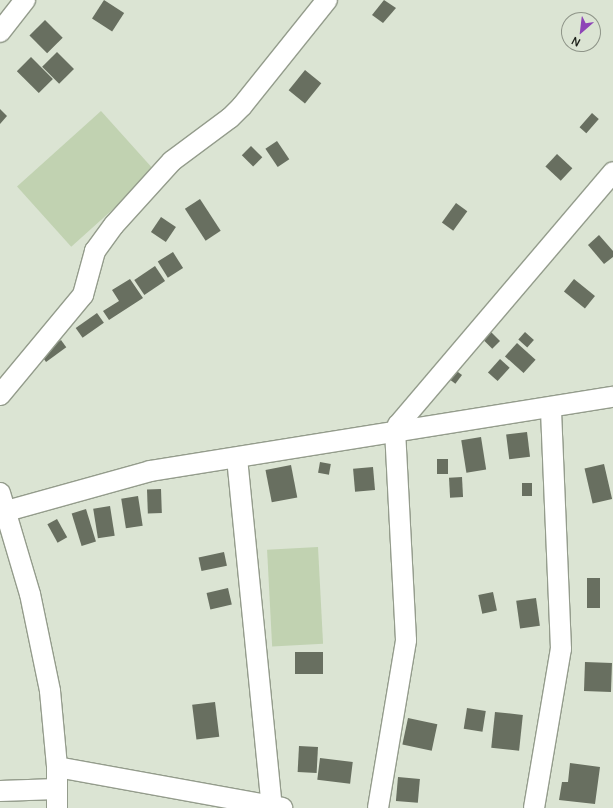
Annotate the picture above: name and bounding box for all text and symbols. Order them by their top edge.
north arrow [561,12,601,52]
text: N [569,34,583,51]

